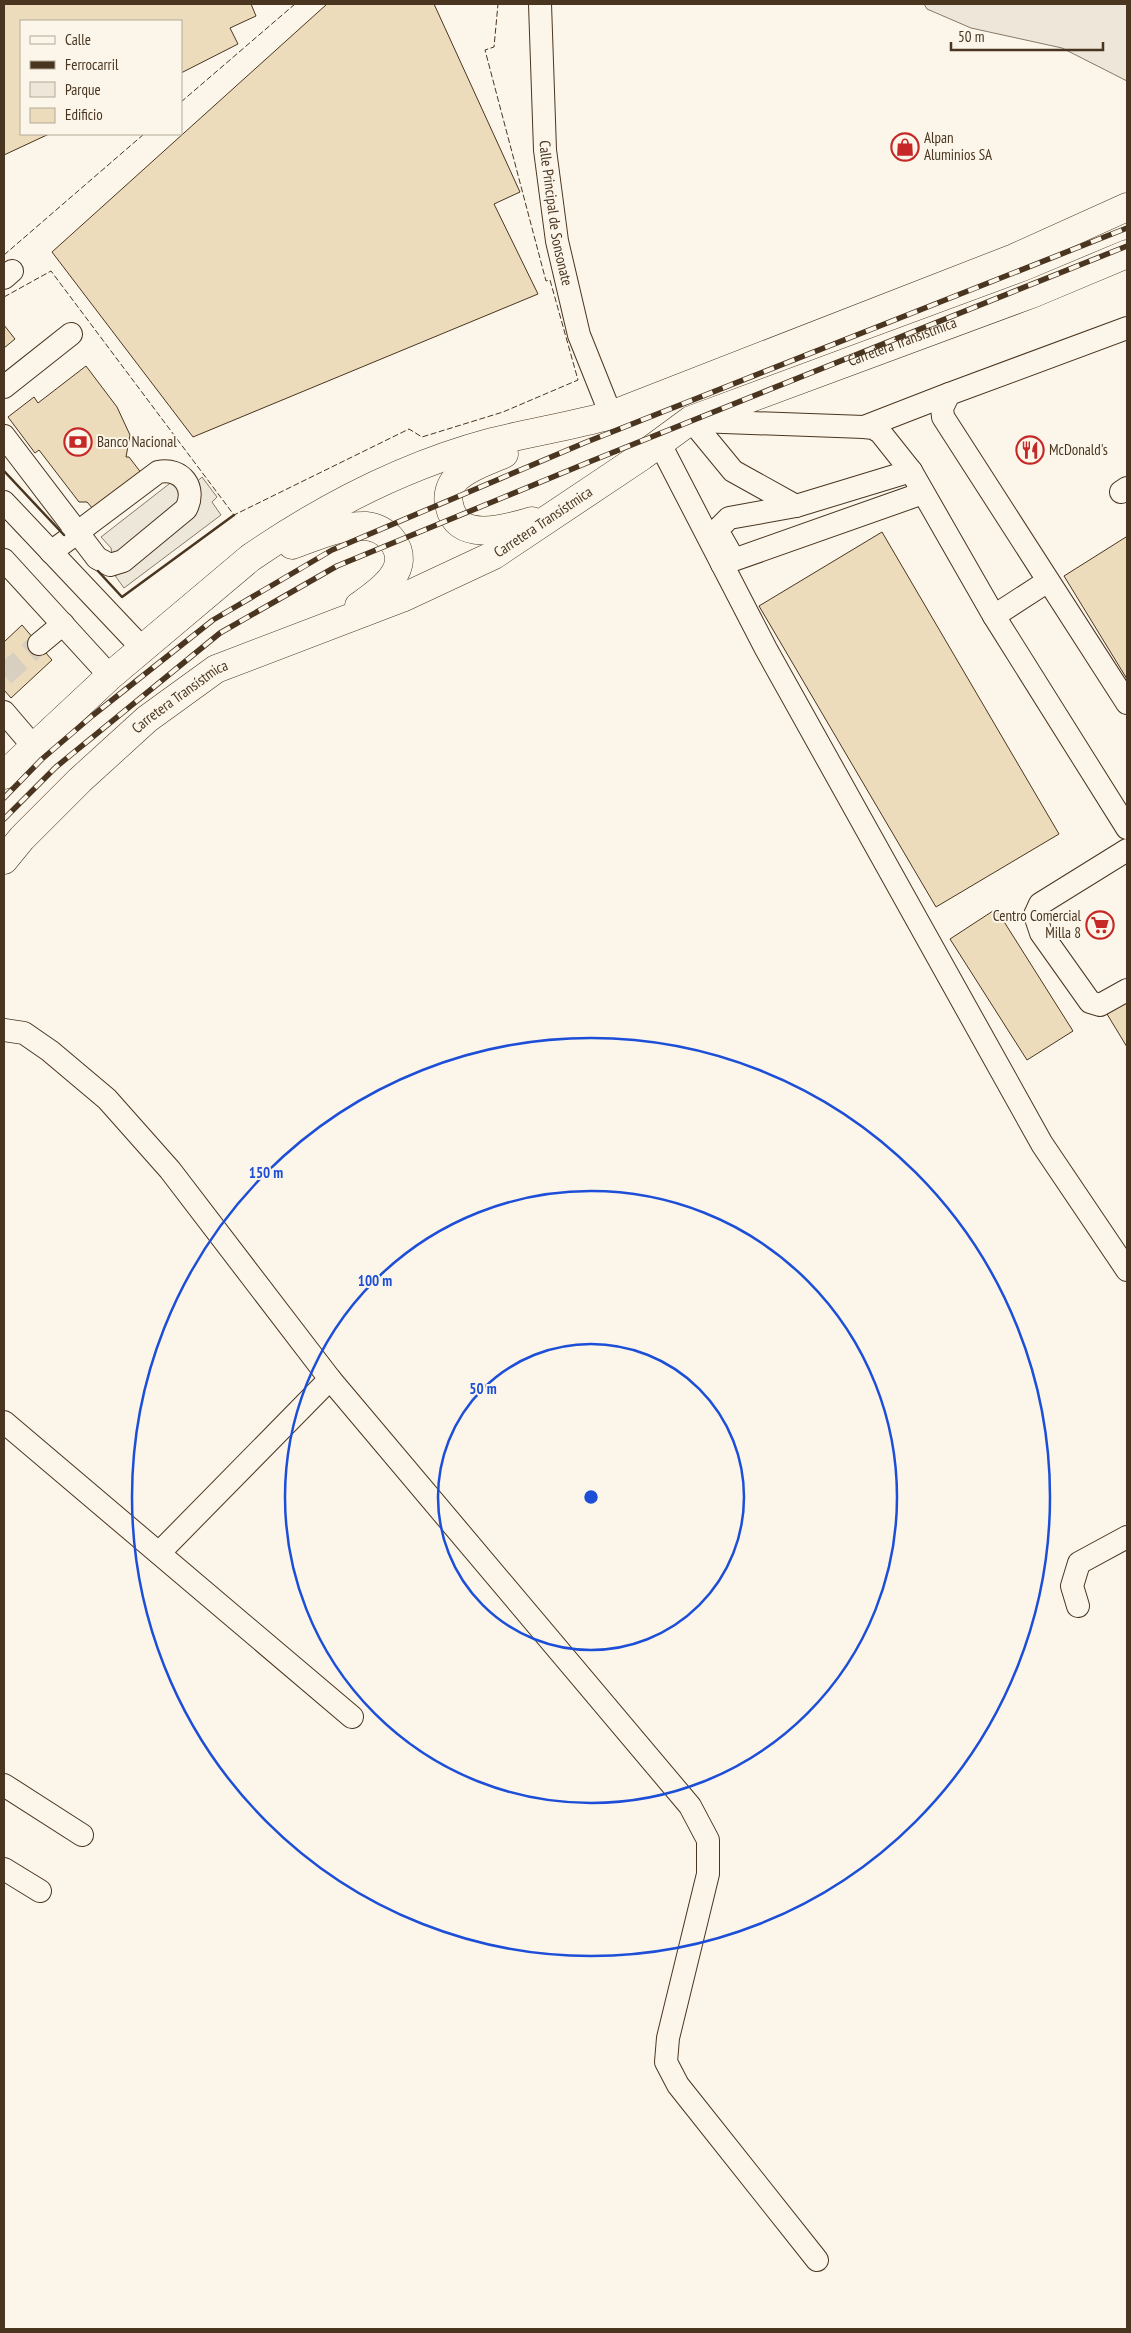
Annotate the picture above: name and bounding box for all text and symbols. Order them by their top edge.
legend [20,20,182,135]
scale bar [951,20,1104,52]
text: 50 m [958,27,984,46]
text: Calle [65,30,91,49]
text: Ferrocarril [65,55,119,74]
text: Parque [65,80,101,99]
text: Edificio [65,105,103,124]
place label: Alpan Aluminios SA [924,128,993,164]
shop icon: Alpan Aluminios SA [890,132,920,162]
street label: Calle Principal de Sonsonate [536,140,577,288]
street label: Carretera Transístmica [845,313,959,370]
bank icon: Banco Nacional [63,427,93,457]
place label: Banco Nacional [97,432,177,451]
restaurant icon: McDonald's [1015,435,1045,465]
place label: McDonald's [1049,440,1108,459]
street label: Carretera Transístmica [490,482,596,561]
street label: Carretera Transístmica [127,655,230,737]
place label: Centro Comercial Milla 8 [993,906,1082,942]
supermarket icon: Centro Comercial Milla 8 [1085,910,1115,940]
text: 150 m [249,1163,283,1182]
text: 100 m [358,1271,392,1290]
text: 50 m [469,1379,497,1398]
centre of rings [582,1488,600,1506]

